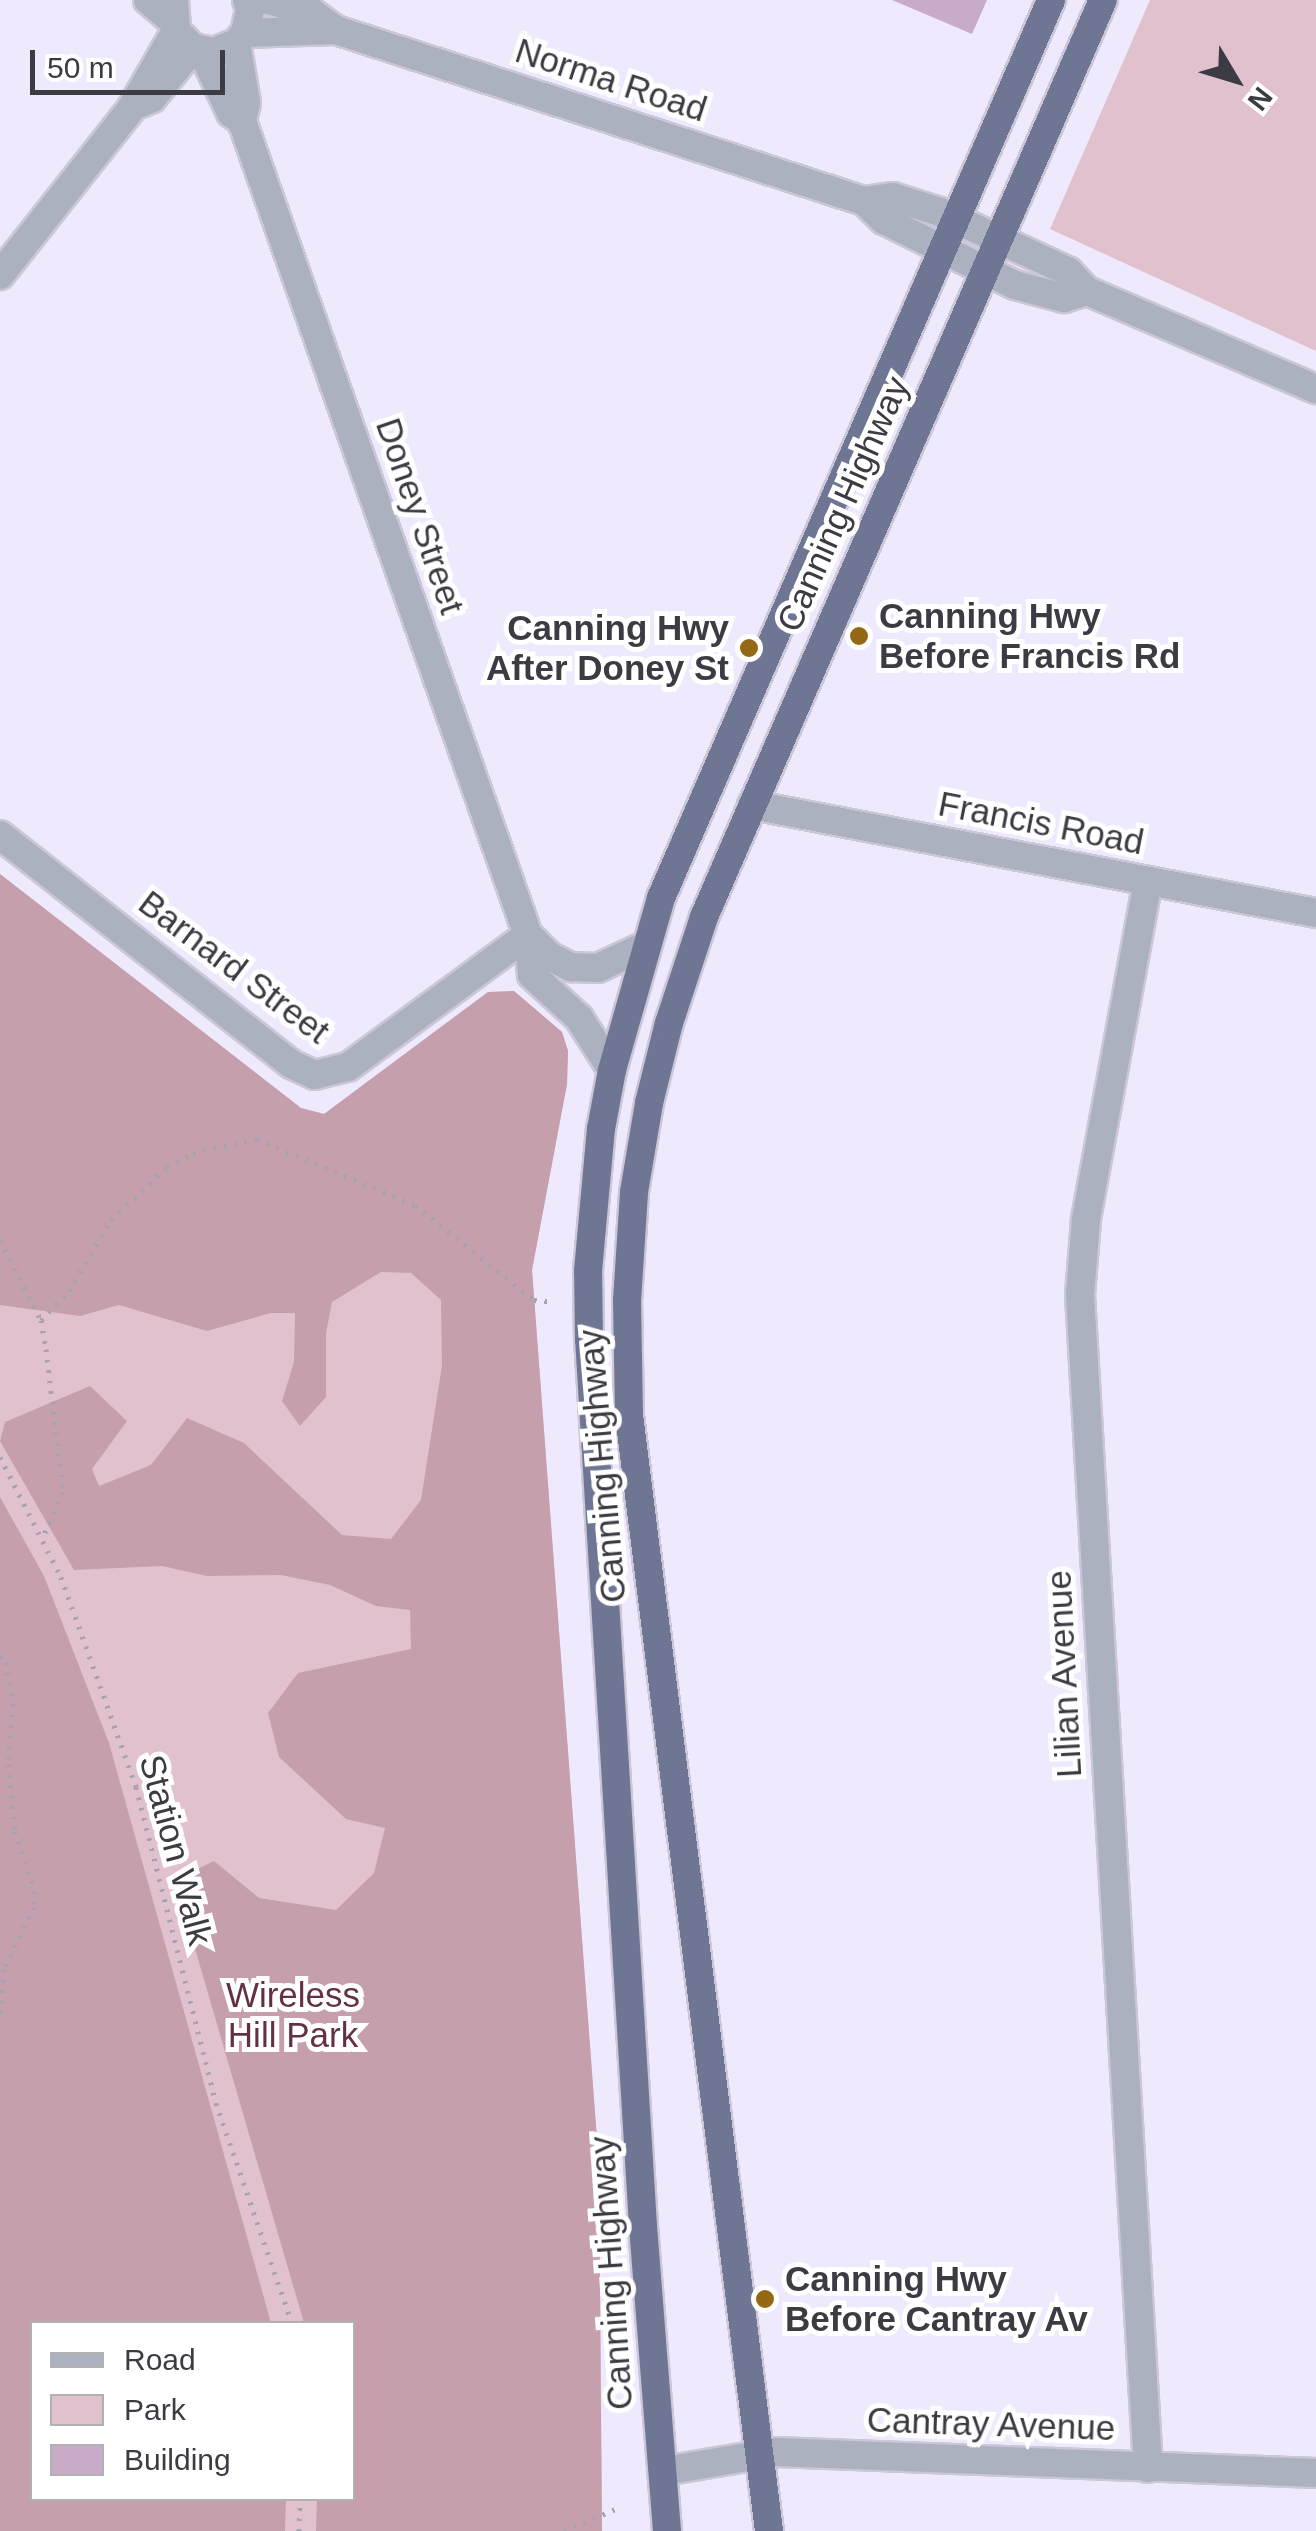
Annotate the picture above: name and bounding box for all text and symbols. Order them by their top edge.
street label: Norma Road [510,29,712,131]
scale bar [35,30,230,92]
north arrow [1186,30,1286,130]
text: 50 m [47,51,114,84]
text: N [1242,81,1278,116]
street label: Canning Highway [768,370,918,638]
street label: Doney Street [367,413,473,619]
place label: Canning Hwy Before Francis Rd [879,595,1180,677]
place label: Canning Hwy After Doney St [486,607,729,689]
marker: Canning Hwy Before Francis Rd [848,625,870,647]
marker: Canning Hwy After Doney St [738,637,760,659]
street label: Francis Road [935,783,1147,863]
street label: Barnard Street [130,882,338,1052]
street label: Canning Highway [569,1328,635,1604]
street label: Lilian Avenue [1038,1568,1090,1780]
street label: Station Walk [130,1750,222,1950]
park label: Wireless Hill Park [226,1974,360,2056]
street label: Canning Highway [580,2135,642,2411]
place label: Canning Hwy Before Cantray Av [785,2258,1089,2340]
marker: Canning Hwy Before Cantray Av [754,2288,776,2310]
legend [30,2321,355,2501]
text: Road [124,2343,196,2376]
text: Park [124,2393,186,2426]
street label: Cantray Avenue [865,2399,1117,2449]
text: Building [124,2443,231,2476]

